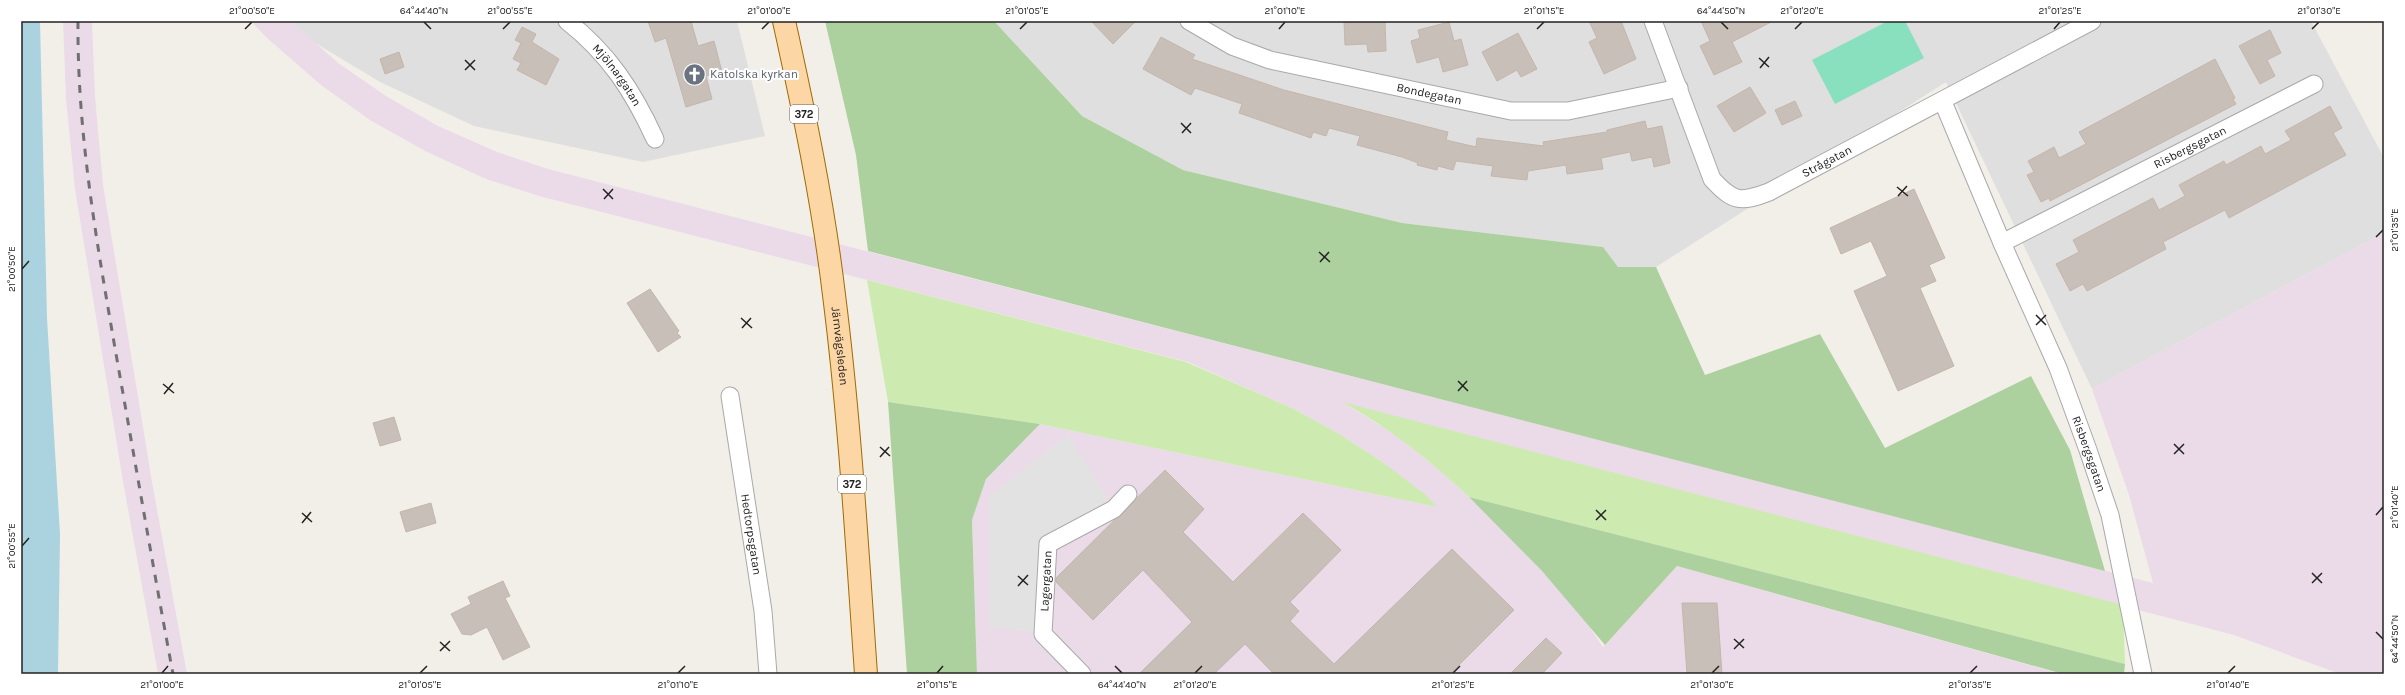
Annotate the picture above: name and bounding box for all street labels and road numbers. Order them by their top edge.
street label: Mjölnargatan [590,41,644,109]
street label: Bondegatan [1395,80,1463,107]
road number: 372 [790,105,818,123]
street label: Risbergsgatan [2151,123,2229,171]
street label: Strågatan [1799,142,1854,180]
street label: Järnvägsleden [829,306,851,386]
street label: Risbergsgatan [2069,414,2109,494]
road number: 372 [838,475,866,493]
street label: Hedtorpsgatan [738,493,764,576]
street label: Lagergatan [1037,550,1055,612]

